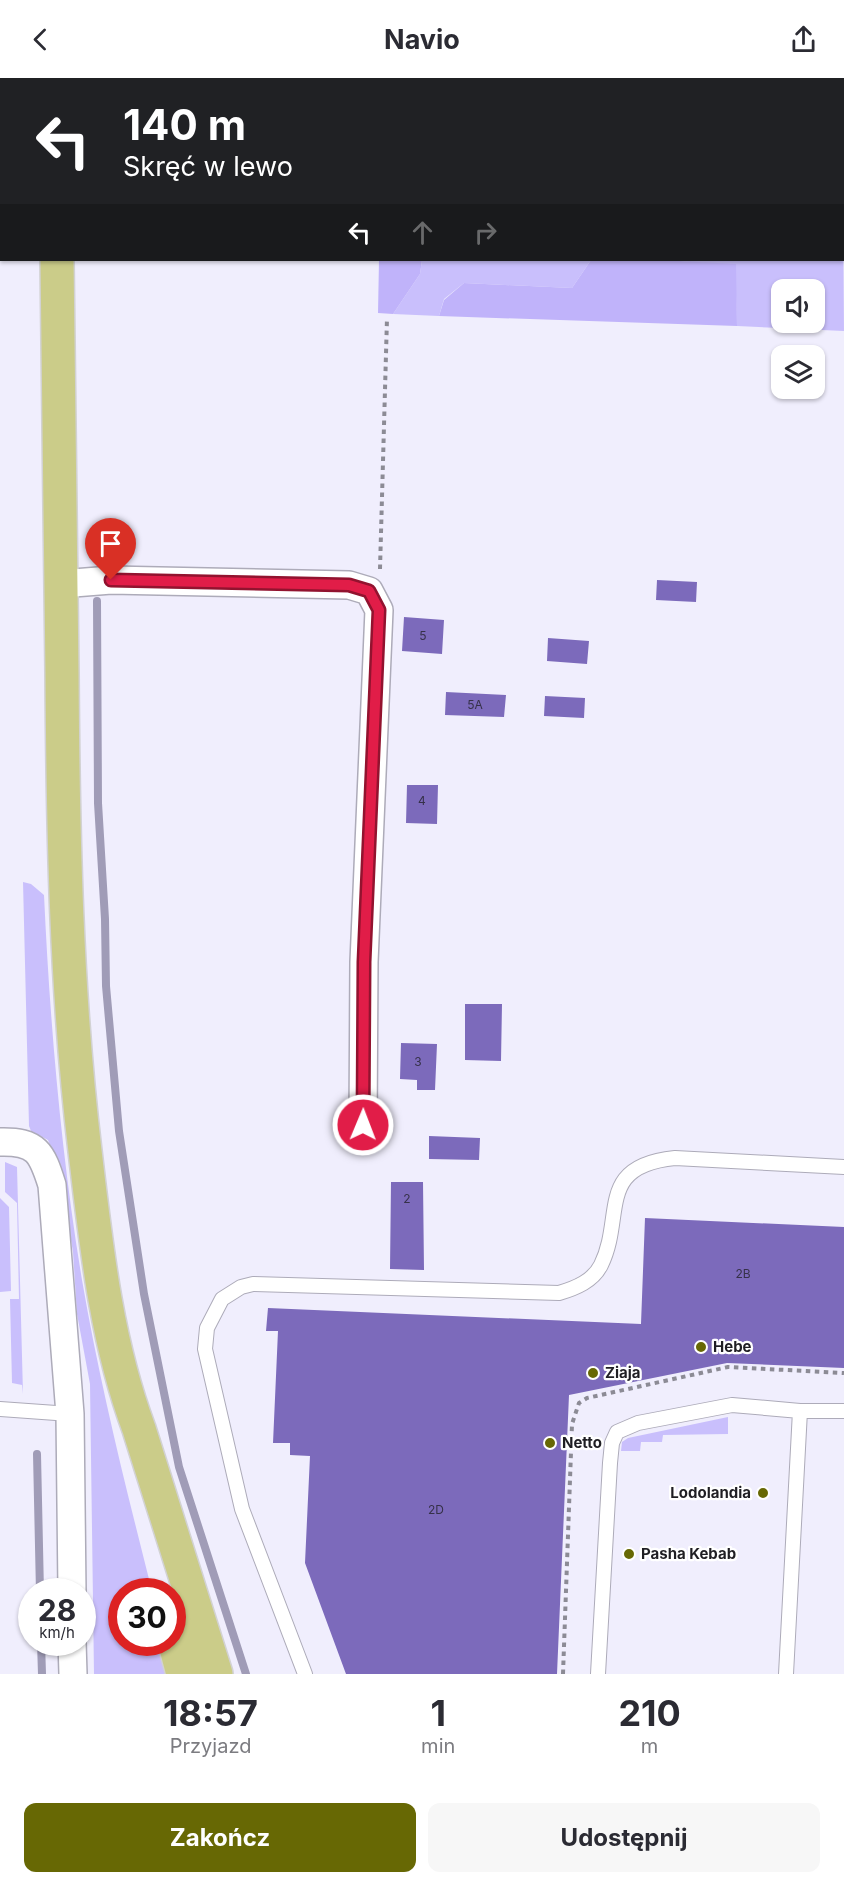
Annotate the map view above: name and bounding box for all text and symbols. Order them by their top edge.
icon: back [24,23,57,56]
text: Navio [384,23,460,56]
icon: share [787,23,820,56]
text: 140 m [123,99,246,150]
icon: left [24,102,102,180]
text: Skręć w lewo [123,150,293,183]
icon: left [343,216,376,249]
icon: ahead [406,216,439,249]
icon: right [469,216,502,249]
map controls [771,279,825,399]
button: sound [771,279,825,333]
button: layers [771,345,825,399]
pin [85,518,136,580]
icon: arrive [94,527,127,560]
house number: 5 [419,628,427,643]
house number: 5A [467,697,483,712]
house number: 4 [418,793,426,808]
house number: 3 [414,1054,422,1069]
position arrow [331,1093,395,1157]
house number: 2 [403,1191,411,1206]
house number: 2B [735,1266,751,1281]
place label: Hebe [713,1337,752,1356]
marker: Hebe [694,1340,708,1354]
place label: Ziaja [605,1363,641,1382]
marker: Ziaja [586,1366,600,1380]
place label: Netto [562,1433,602,1452]
marker: Netto [543,1436,557,1450]
place label: Lodolandia [670,1483,751,1502]
marker: Lodolandia [756,1486,770,1500]
house number: 2D [428,1502,444,1517]
place label: Pasha Kebab [641,1544,736,1563]
marker: Pasha Kebab [622,1547,636,1561]
speed limit sign: 30 [108,1578,186,1656]
text: 28 [38,1592,76,1628]
text: km/h [39,1623,75,1642]
text: 18:57 [163,1691,258,1735]
text: 1 [430,1691,446,1735]
text: 210 [618,1691,681,1735]
text: Przyjazd [170,1734,251,1758]
text: min [421,1734,455,1758]
text: m [641,1734,658,1758]
button: Zakończ [24,1803,416,1872]
button: Udostępnij [428,1803,820,1872]

